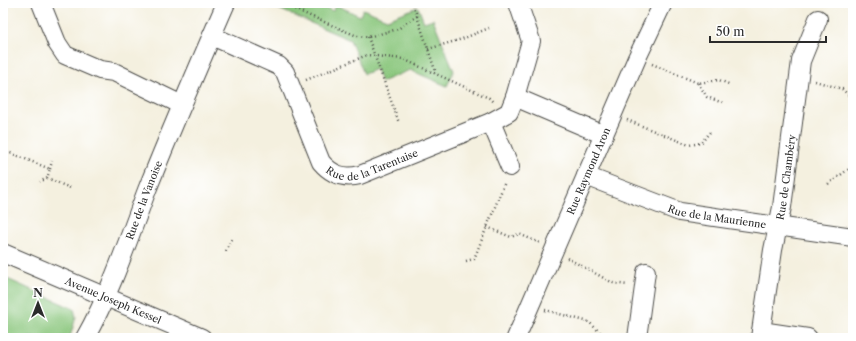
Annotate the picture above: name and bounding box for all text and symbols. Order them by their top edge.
scale bar [710,18,826,44]
text: 50 m [716,24,745,39]
street label: Rue Raymond Aron [564,125,613,217]
street label: Rue de Chambéry [773,133,798,221]
street label: Rue de la Tarentaise [324,146,420,183]
street label: Rue de la Vanoise [123,158,165,241]
street label: Rue de la Maurienne [666,202,767,231]
street label: Avenue Joseph Kessel [62,273,163,326]
north arrow [18,283,58,323]
text: N [33,286,43,300]

